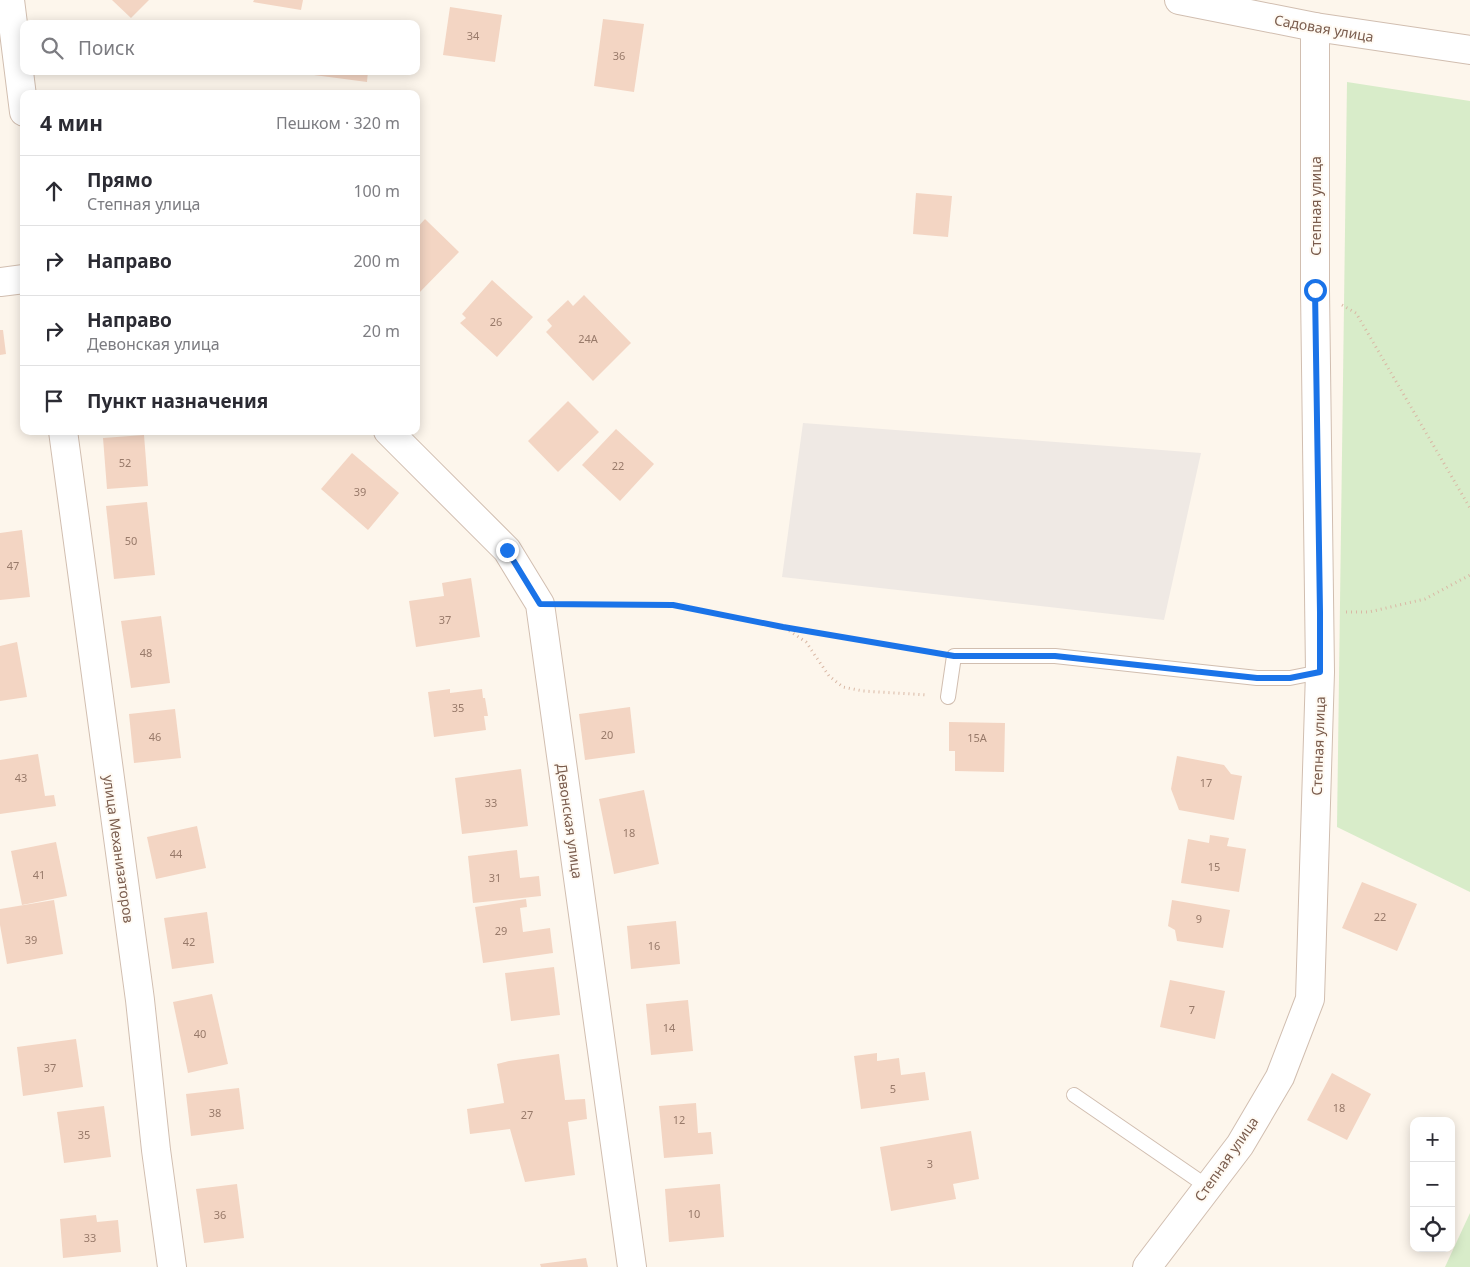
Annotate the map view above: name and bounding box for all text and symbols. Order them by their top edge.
street label: Садовая улица [1273,10,1375,46]
search box [20,20,420,75]
house number: 34 [467,28,480,43]
icon: search [38,34,66,62]
text: Поиск [78,35,134,61]
house number: 36 [613,48,625,63]
text: 4 мин [40,109,103,137]
text: Пешком · 320 m [276,112,400,134]
street label: Степная улица [1306,156,1325,256]
text: Прямо [87,167,153,193]
icon: ahead [40,177,68,205]
text: 100 m [353,180,400,202]
text: Степная улица [87,193,201,215]
icon: right [40,247,68,275]
text: Направо [87,248,172,274]
text: 200 m [353,250,400,272]
route start [1304,279,1327,302]
text: Направо [87,307,172,333]
house number: 26 [490,314,502,329]
icon: right [40,317,68,345]
text: 20 m [363,320,400,342]
house number: 24А [578,331,599,346]
text: Девонская улица [87,333,220,355]
icon: arrive [40,387,68,415]
text: Пункт назначения [87,388,268,414]
house number: 52 [119,455,131,470]
house number: 22 [612,458,624,473]
house number: 39 [354,484,366,499]
house number: 50 [125,533,137,548]
route end [496,539,519,562]
house number: 47 [7,558,19,573]
house number: 37 [439,612,451,627]
house number: 48 [140,645,152,660]
street label: Степная улица [1307,696,1329,796]
house number: 35 [452,700,464,715]
house number: 20 [601,727,613,742]
house number: 46 [149,729,161,744]
house number: 15А [967,730,988,745]
street label: Девонская улица [553,762,587,880]
house number: 43 [15,770,27,785]
street label: улица Механизаторов [99,774,139,924]
house number: 17 [1200,775,1212,790]
house number: 33 [485,795,497,810]
house number: 18 [623,825,635,840]
house number: 44 [170,846,183,861]
house number: 15 [1208,859,1220,874]
house number: 41 [33,867,45,882]
house number: 31 [489,870,501,885]
house number: 22 [1374,909,1386,924]
house number: 9 [1196,911,1202,926]
house number: 29 [495,923,507,938]
house number: 39 [25,932,37,947]
house number: 42 [183,934,195,949]
house number: 16 [648,938,660,953]
house number: 7 [1189,1002,1195,1017]
house number: 14 [663,1020,676,1035]
house number: 40 [194,1026,206,1041]
house number: 37 [44,1060,56,1075]
house number: 5 [890,1081,896,1096]
house number: 18 [1333,1100,1345,1115]
house number: 38 [209,1105,221,1120]
house number: 27 [521,1107,533,1122]
house number: 12 [673,1112,685,1127]
street label: Степная улица [1190,1113,1262,1205]
map controls [1410,1117,1455,1252]
button: + [1410,1117,1455,1162]
house number: 35 [78,1127,90,1142]
house number: 3 [927,1156,933,1171]
button: − [1410,1162,1455,1207]
house number: 10 [688,1206,700,1221]
house number: 36 [214,1207,226,1222]
button: locate [1410,1207,1455,1252]
house number: 33 [84,1230,96,1245]

